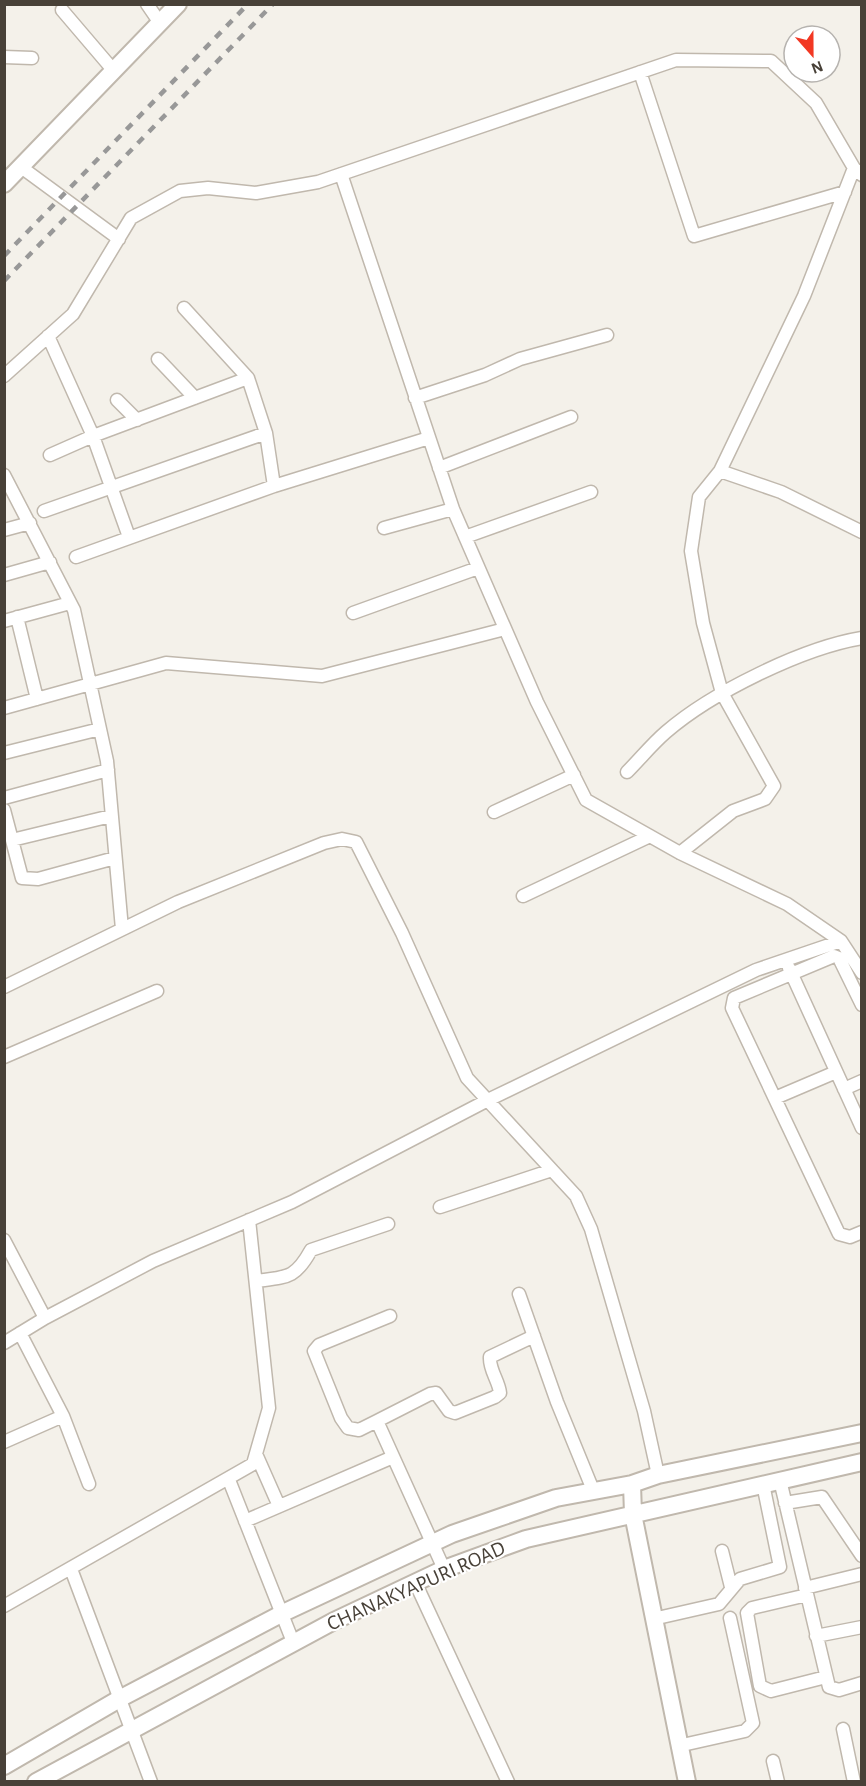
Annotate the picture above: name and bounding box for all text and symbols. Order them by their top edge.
north arrow [782,24,842,84]
text: N [809,58,825,77]
street label: CHANAKYAPURI ROAD [324,1537,508,1635]

